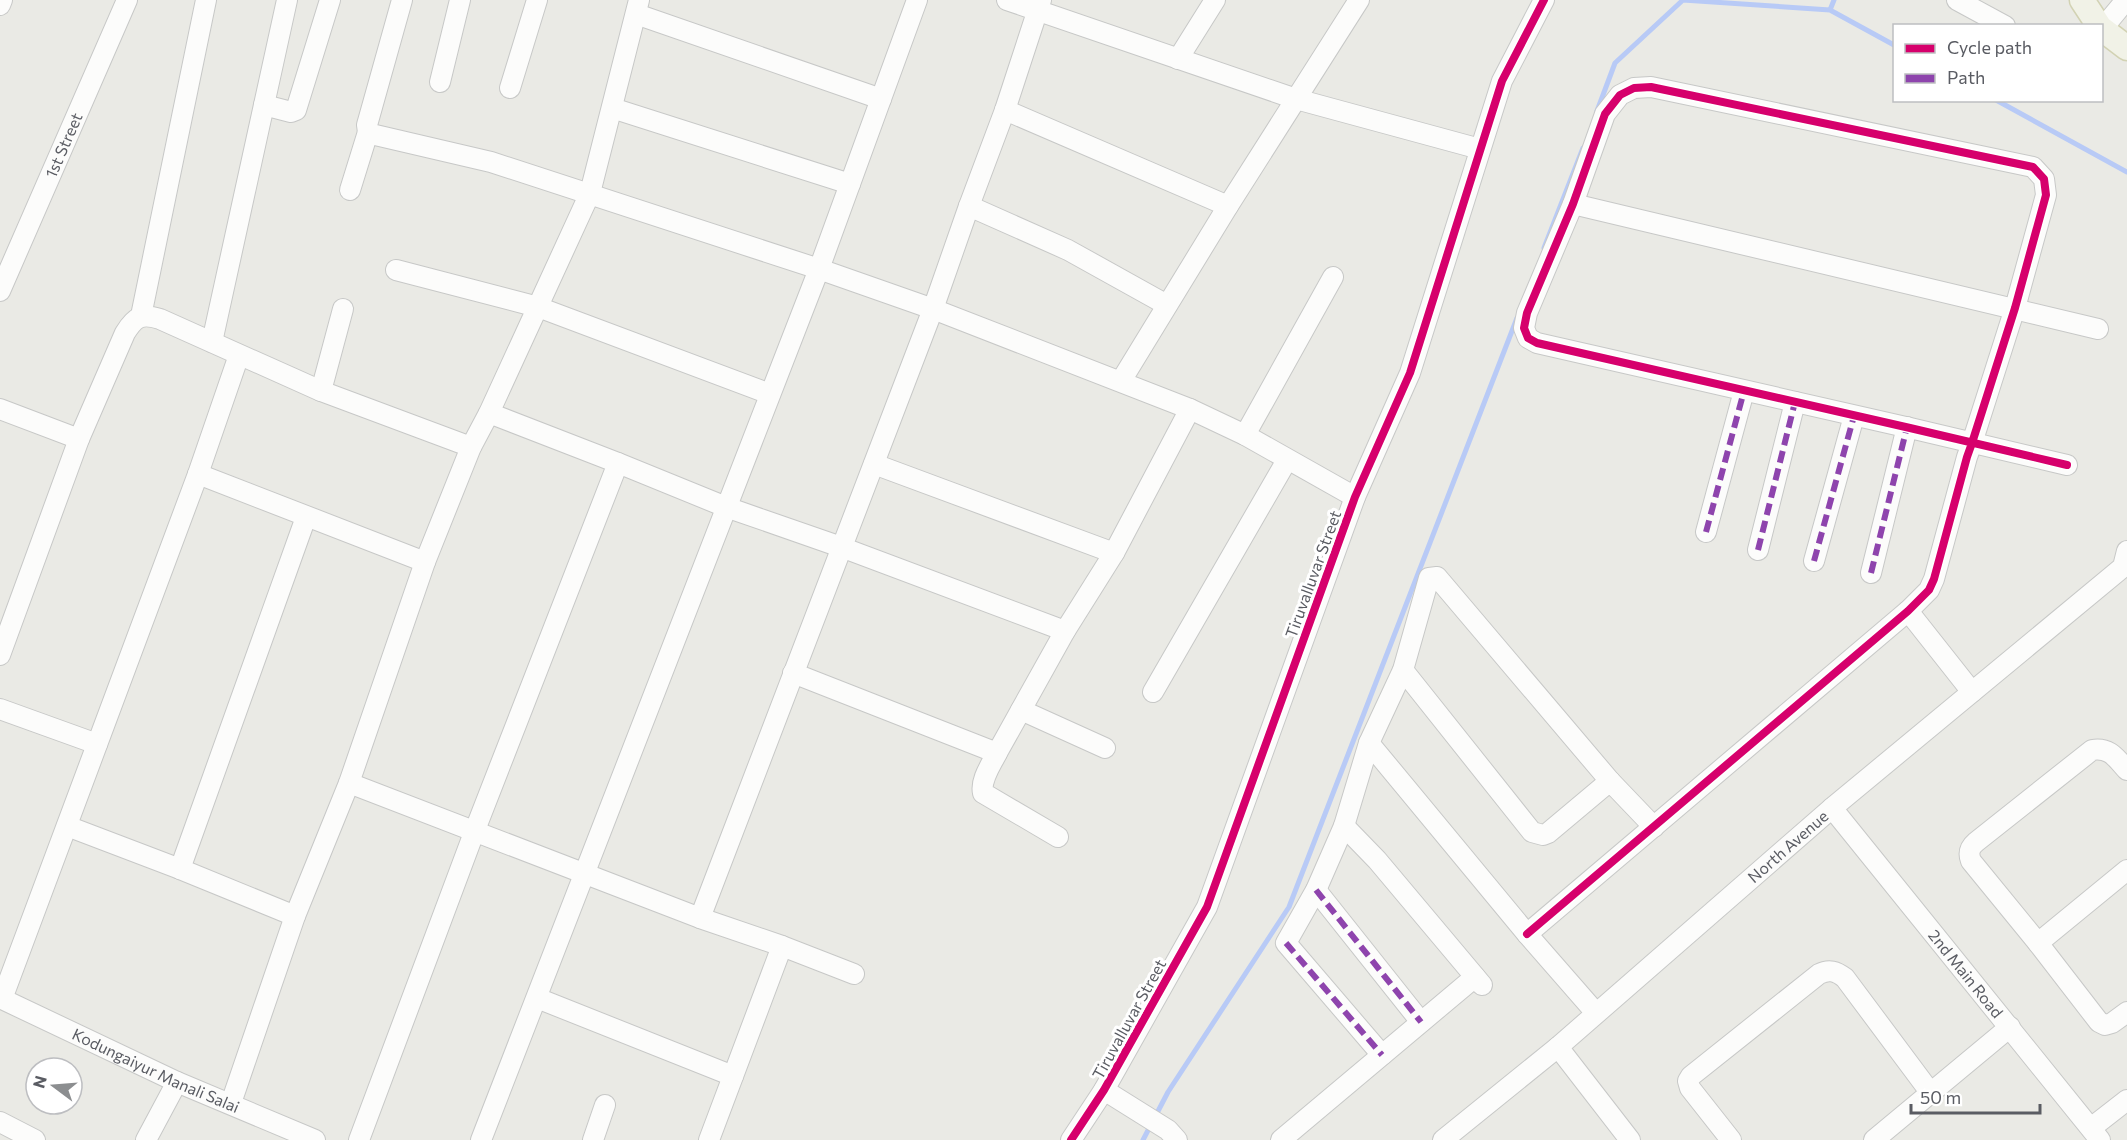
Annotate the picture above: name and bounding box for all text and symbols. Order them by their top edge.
legend [1893,24,2103,102]
text: Cycle path [1947,36,2032,58]
text: Path [1947,66,1985,88]
street label: 1st Street [41,109,86,180]
street label: Tiruvalluvar Street [1281,507,1345,640]
street label: North Avenue [1744,806,1832,886]
street label: 2nd Main Road [1925,926,2007,1021]
street label: Tiruvalluvar Street [1088,955,1170,1082]
street label: Kodungaiyur Manali Salai [70,1024,243,1116]
north arrow [24,1056,84,1116]
text: N [28,1073,50,1090]
scale bar [1911,1077,2040,1115]
text: 50 m [1920,1086,1961,1108]

